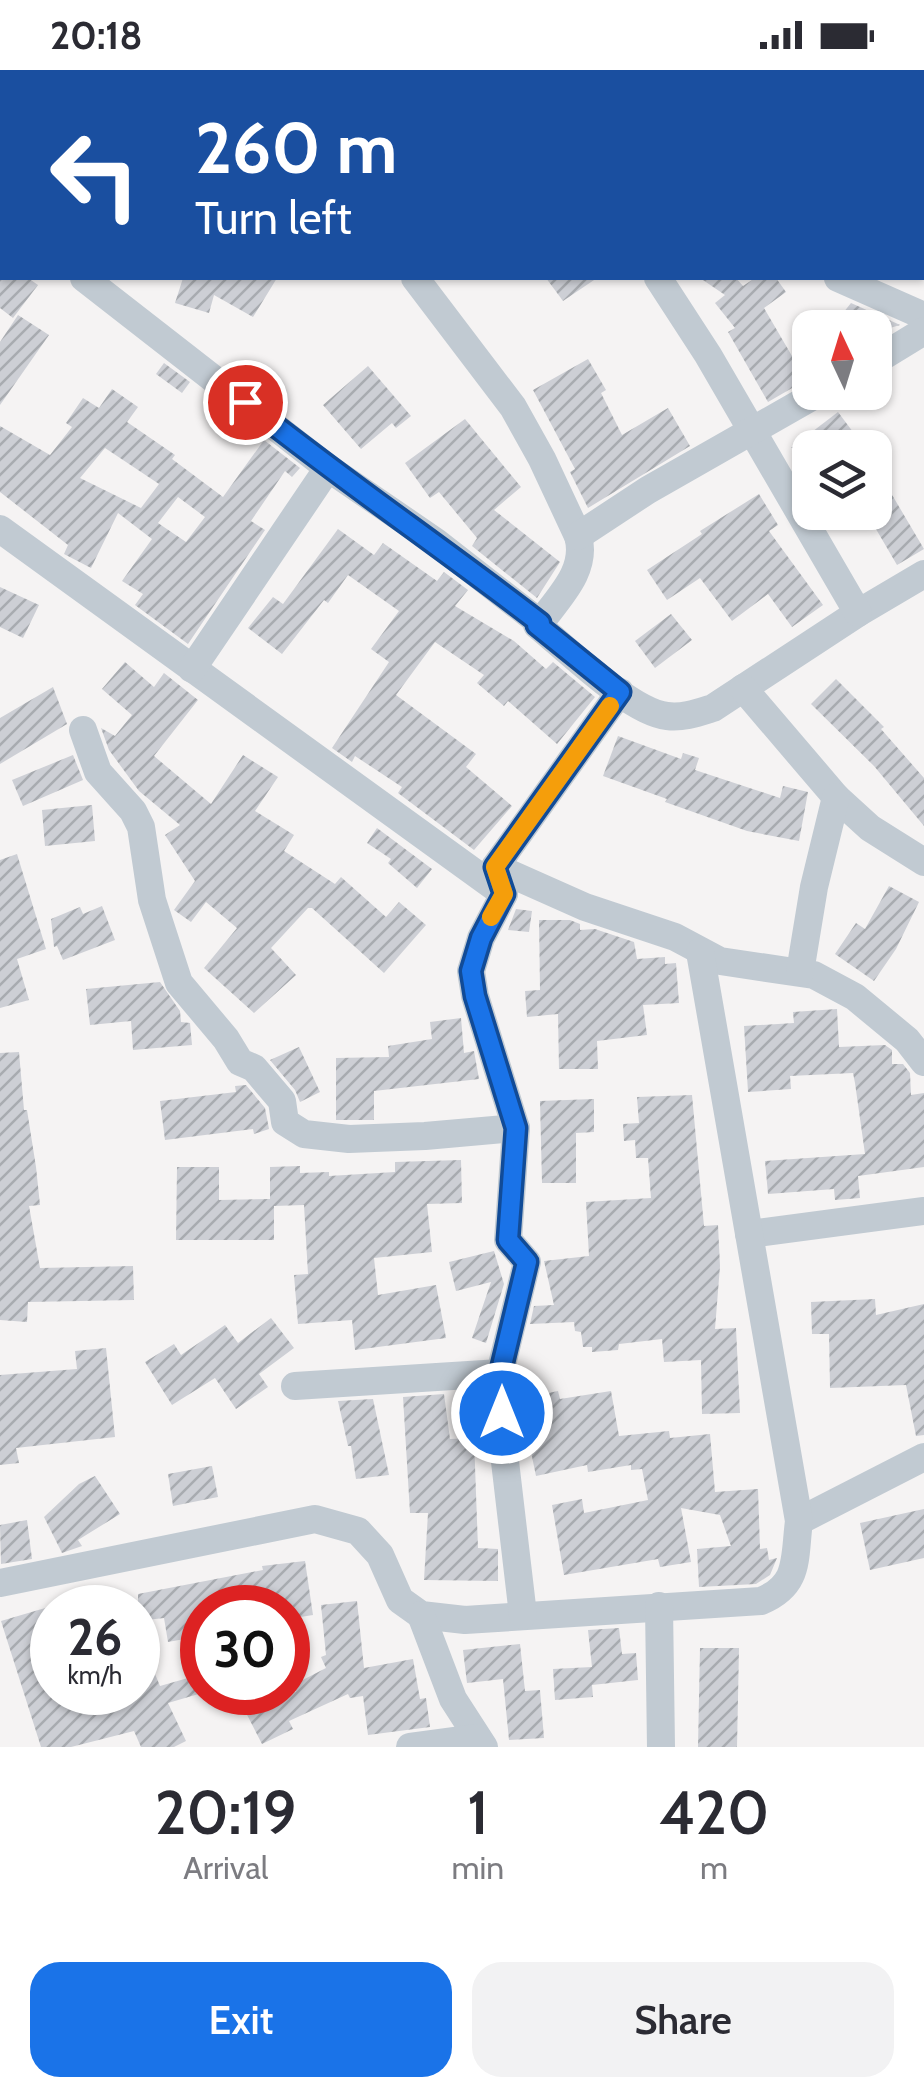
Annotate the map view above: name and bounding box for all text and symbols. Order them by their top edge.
text: 20:18 [50,12,142,59]
text: 260 m [195,105,397,191]
icon: left [30,110,160,240]
text: Turn left [195,191,352,245]
north arrow [792,310,892,410]
map controls [792,310,892,530]
pin [203,360,288,445]
icon: arrive [218,375,273,430]
button: layers [792,430,892,530]
position arrow [450,1361,554,1465]
speed limit sign: 30 [180,1585,310,1715]
text: 26 [68,1607,122,1668]
text: km/h [68,1660,122,1690]
text: 20:19 [155,1776,297,1849]
text: 1 [467,1776,488,1849]
text: 420 [659,1776,769,1849]
text: Arrival [183,1848,268,1887]
text: min [451,1848,504,1887]
text: m [700,1848,728,1887]
button: Exit [30,1962,452,2077]
button: Share [472,1962,894,2077]

